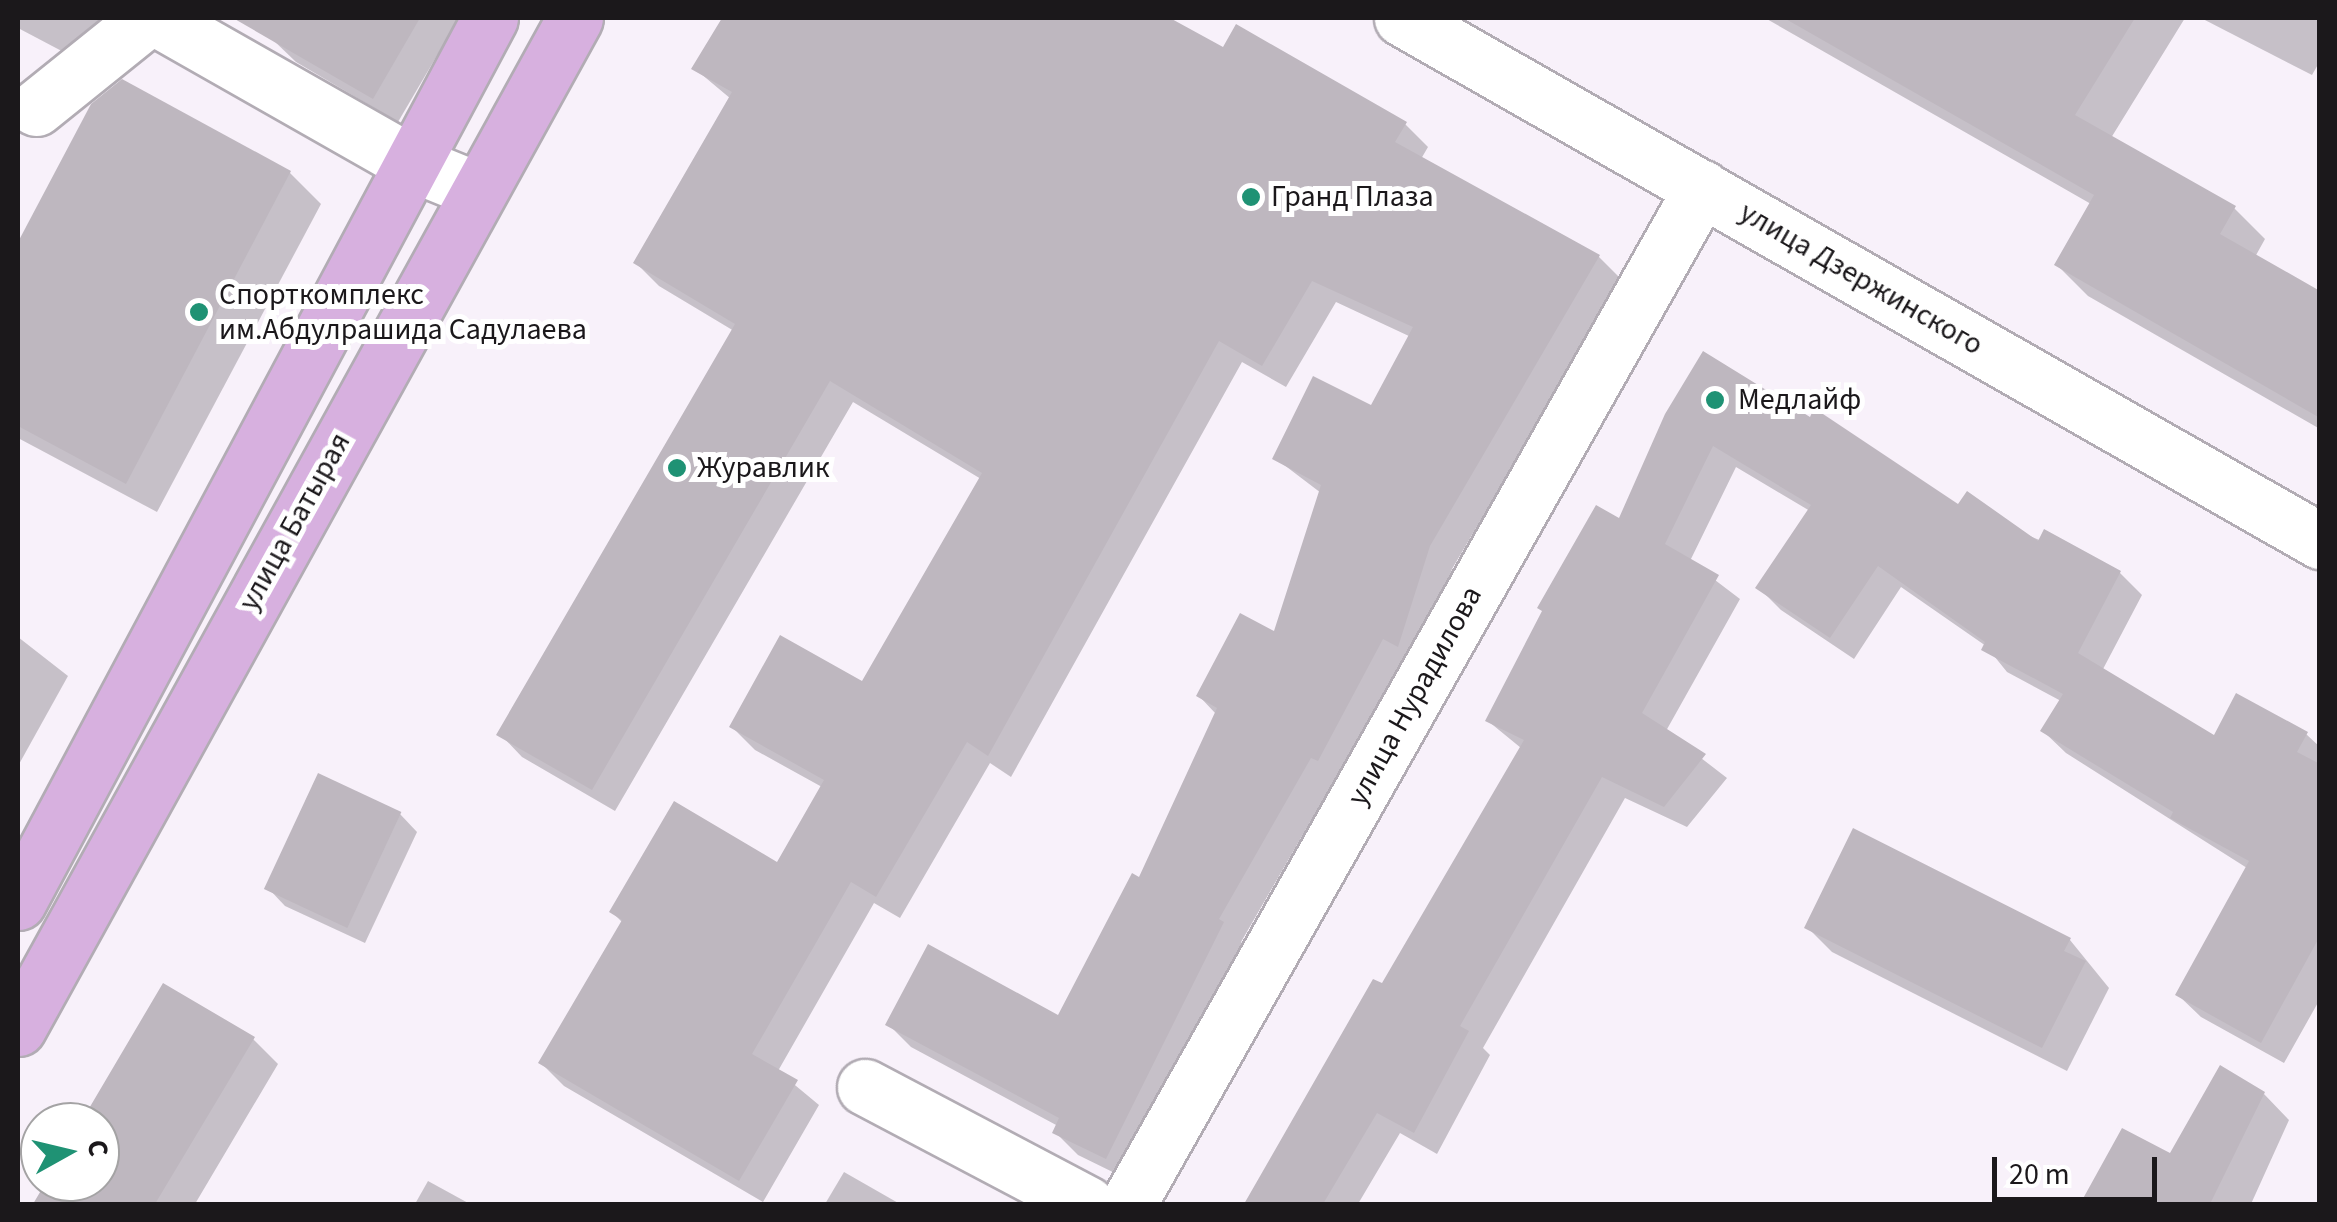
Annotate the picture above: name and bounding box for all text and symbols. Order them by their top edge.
place label: Гранд Плаза [1271,179,1434,215]
marker: Гранд Плаза [1240,186,1262,208]
street label: улица Дзержинского [1733,195,1989,363]
place label: Спорткомплекс им.Абдулрашида Садулаева [219,277,587,348]
marker: Спорткомплекс им.Абдулрашида Садулаева [188,301,210,323]
place label: Медлайф [1738,382,1861,418]
marker: Медлайф [1702,387,1728,413]
street label: улица Батырая [231,427,359,617]
place label: Журавлик [697,450,830,486]
marker: Журавлик [666,457,688,479]
street label: улица Нурадилова [1340,580,1490,812]
north arrow [20,1102,120,1202]
text: С [77,1137,119,1159]
scale bar [1997,1137,2162,1199]
text: 20 m [2009,1153,2070,1196]

